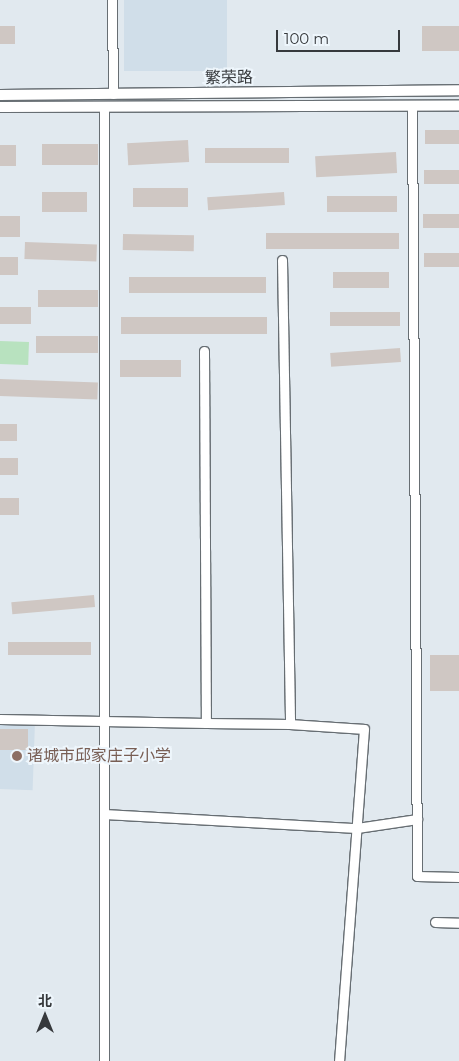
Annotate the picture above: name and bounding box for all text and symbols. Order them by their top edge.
scale bar [279,20,403,52]
text: 100 m [284,29,329,48]
street label: 繁荣路 [205,68,253,88]
place label: 诸城市邱家庄子小学 [27,746,171,766]
marker: 诸城市邱家庄子小学 [11,750,23,762]
north arrow [20,991,70,1041]
text: 北 [38,992,52,1010]

